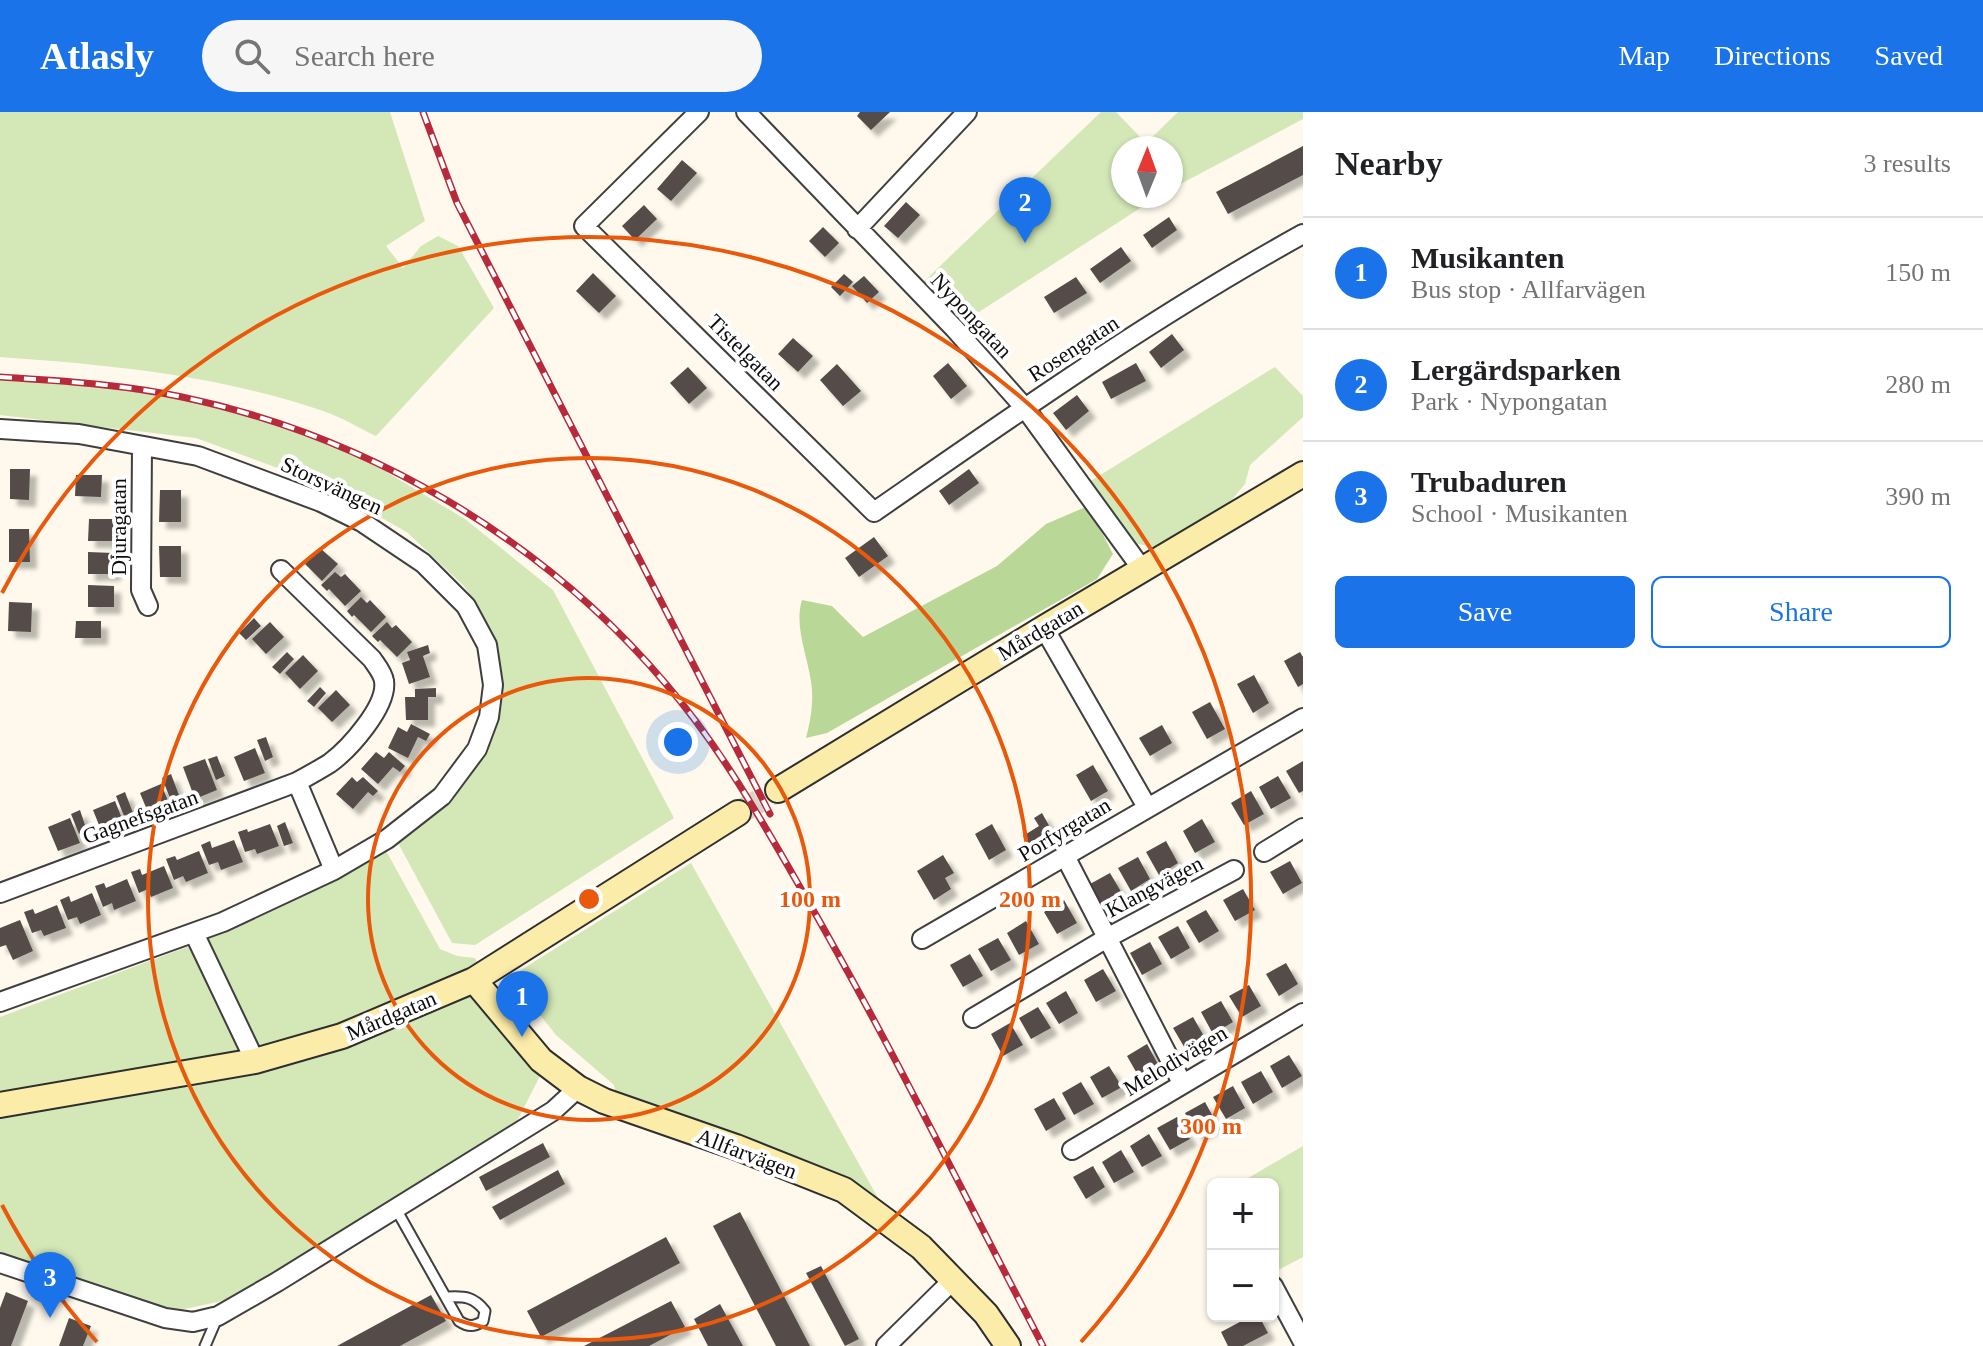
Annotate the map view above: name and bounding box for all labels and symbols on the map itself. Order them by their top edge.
north arrow [1111,136,1183,208]
pin: 2 [999,177,1051,243]
street label: Nypongatan [926,267,1017,363]
street label: Tistelgatan [703,309,789,395]
street label: Rosengatan [1023,310,1123,387]
street label: Storsvängen [277,451,386,520]
street label: Djuragatan [106,478,131,576]
street label: Mårdgatan [993,595,1088,666]
your location [658,722,698,762]
street label: Gagnefsgatan [79,784,201,849]
street label: Porfyrgatan [1013,792,1115,867]
street label: Klangvägen [1101,850,1207,922]
centre of rings [575,885,603,913]
text: 100 m [779,886,841,912]
text: 200 m [999,886,1061,912]
pin: 1 [496,971,548,1037]
street label: Mårdgatan [342,985,440,1046]
street label: Melodivägen [1119,1020,1231,1101]
text: 300 m [1180,1113,1242,1139]
street label: Allfarvägen [693,1123,800,1184]
pin: 3 [24,1252,76,1318]

